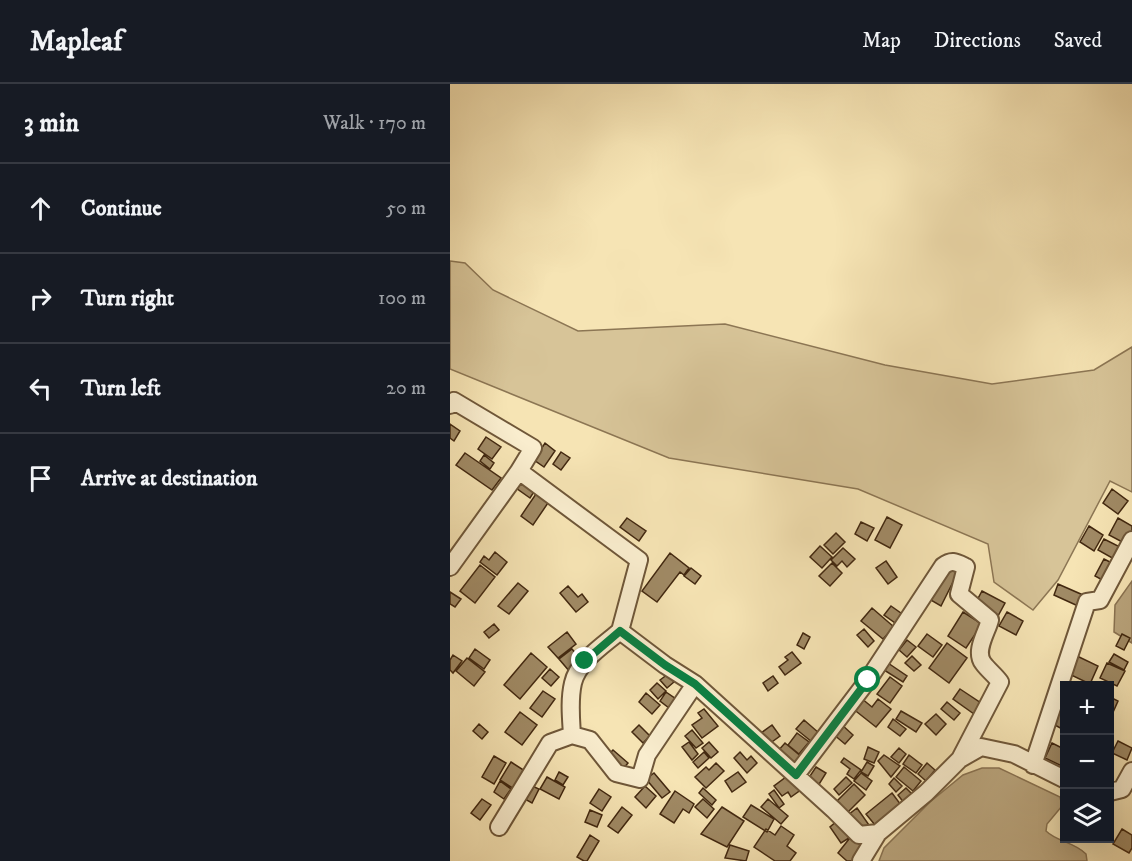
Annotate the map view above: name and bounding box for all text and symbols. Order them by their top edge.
text: Mapleaf [30,24,122,59]
text: Map [862,28,901,54]
text: Directions [934,28,1021,54]
text: Saved [1054,28,1102,54]
text: 3 min [24,107,79,140]
text: Walk · 170 m [323,111,426,136]
icon: ahead [24,192,57,225]
text: Continue [81,195,162,222]
text: 50 m [386,196,426,221]
icon: right [24,282,57,315]
text: Turn right [81,285,174,312]
text: 100 m [378,286,426,311]
icon: left [24,372,57,405]
text: Turn left [81,375,161,402]
text: 20 m [386,376,426,401]
icon: arrive [24,462,57,495]
text: Arrive at destination [81,465,258,492]
route end [571,647,597,673]
route start [854,666,880,692]
map controls [1060,681,1114,843]
button: + [1060,681,1114,735]
button: − [1060,735,1114,789]
button: layers [1060,789,1114,843]

